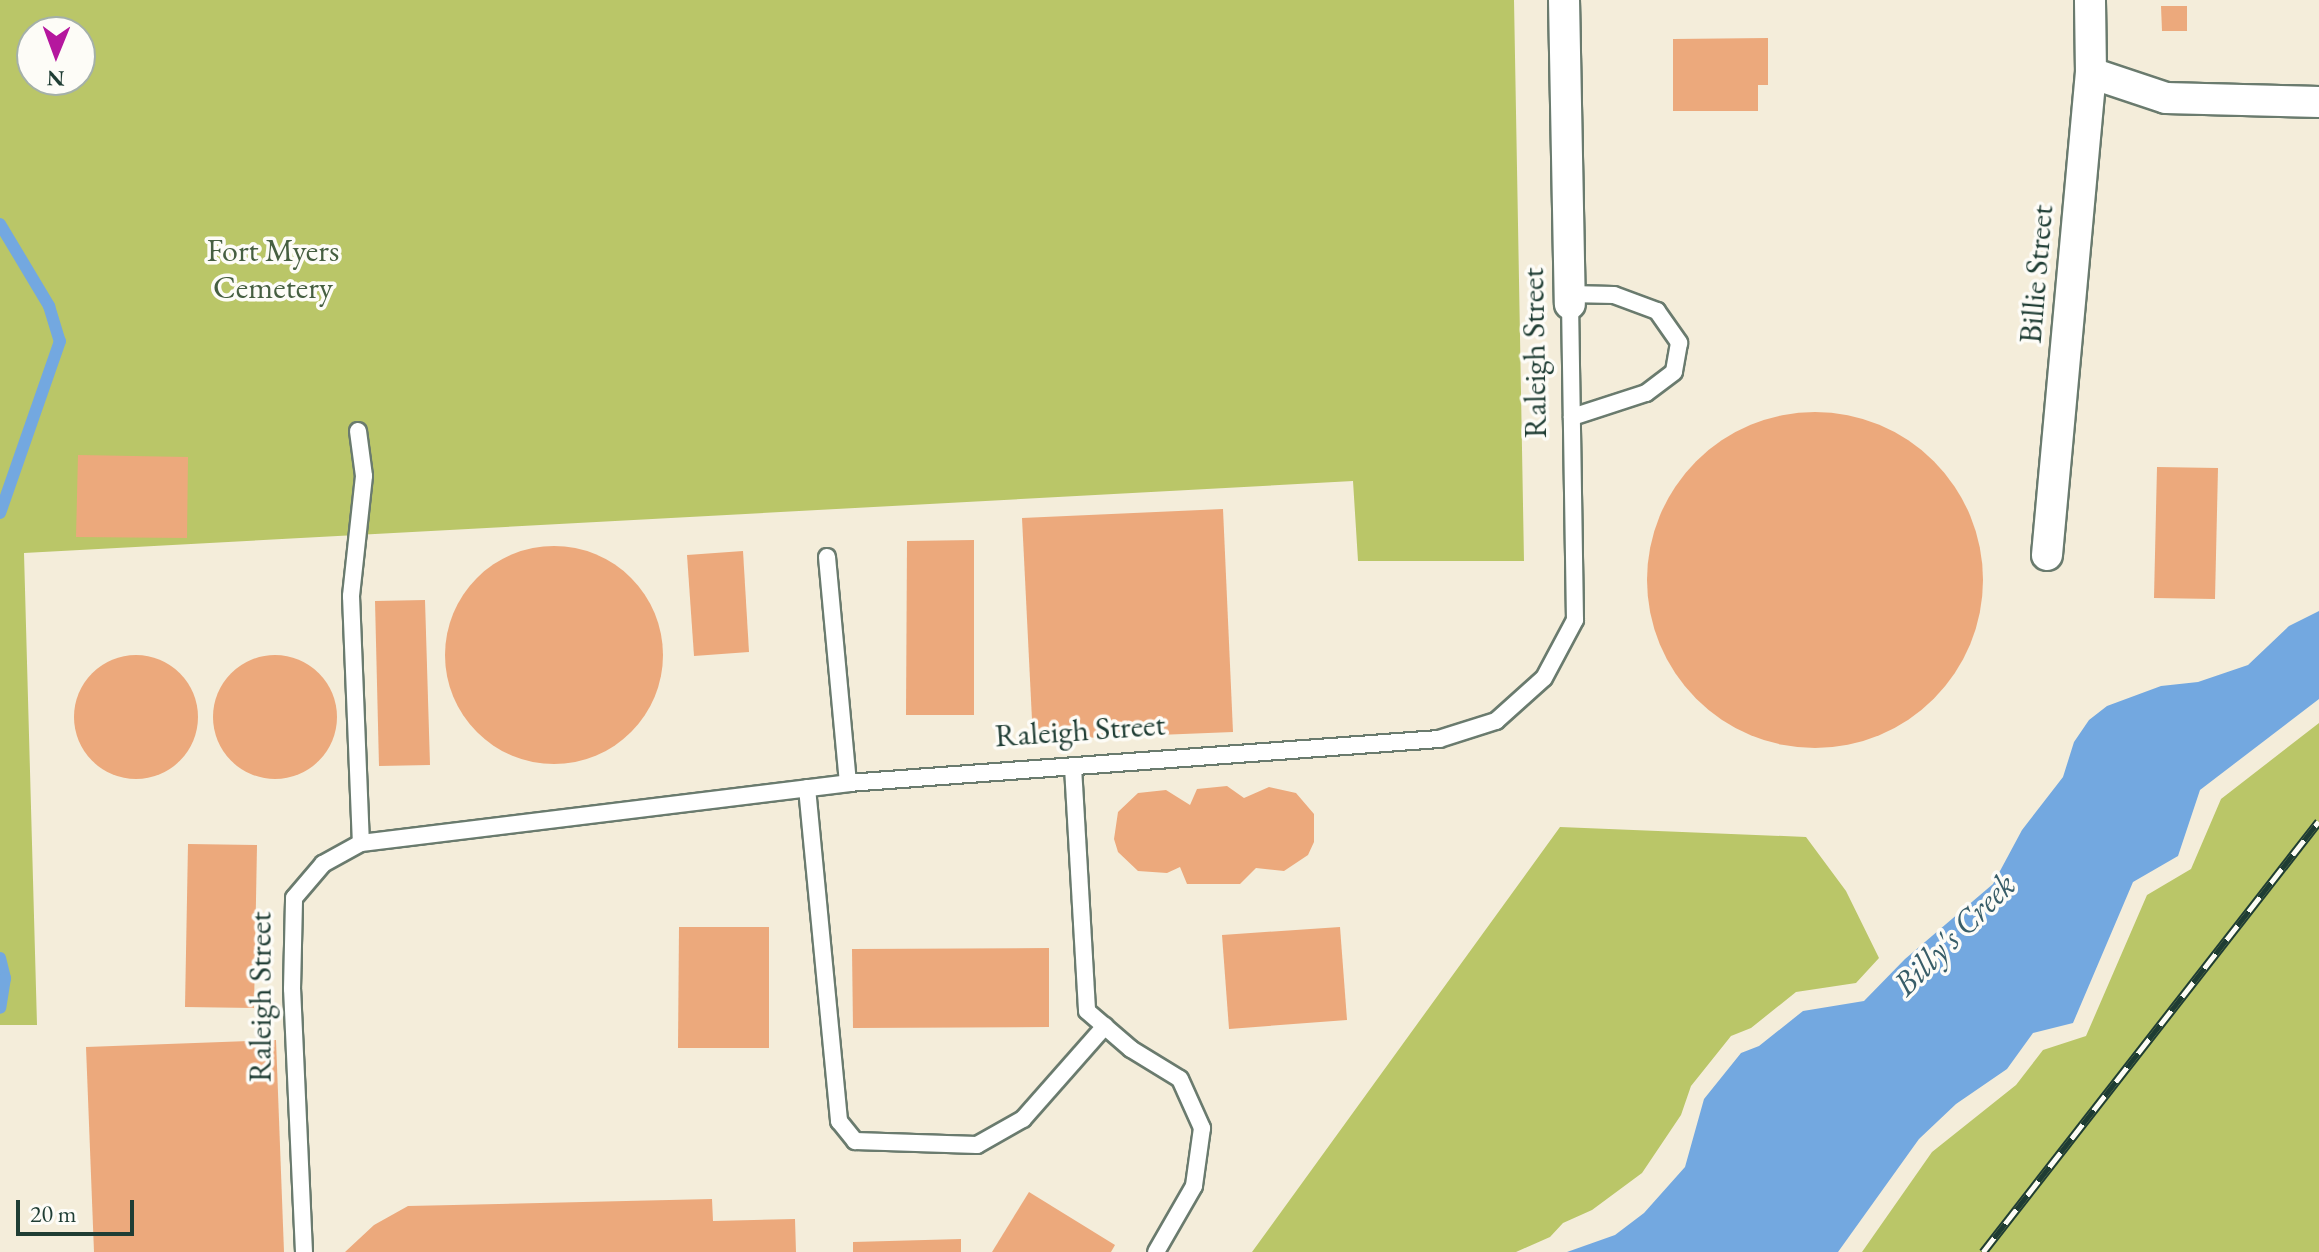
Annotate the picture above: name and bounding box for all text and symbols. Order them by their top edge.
north arrow [16,16,96,96]
text: N [46,64,65,93]
street label: Billie Street [2011,203,2061,345]
park label: Fort Myers Cemetery [207,232,339,307]
street label: Raleigh Street [1513,267,1555,439]
street label: Raleigh Street [994,705,1166,755]
water label: Billy's Creek [1884,864,2024,1004]
street label: Raleigh Street [241,912,279,1082]
scale bar [20,1184,138,1234]
text: 20 m [30,1198,77,1229]

